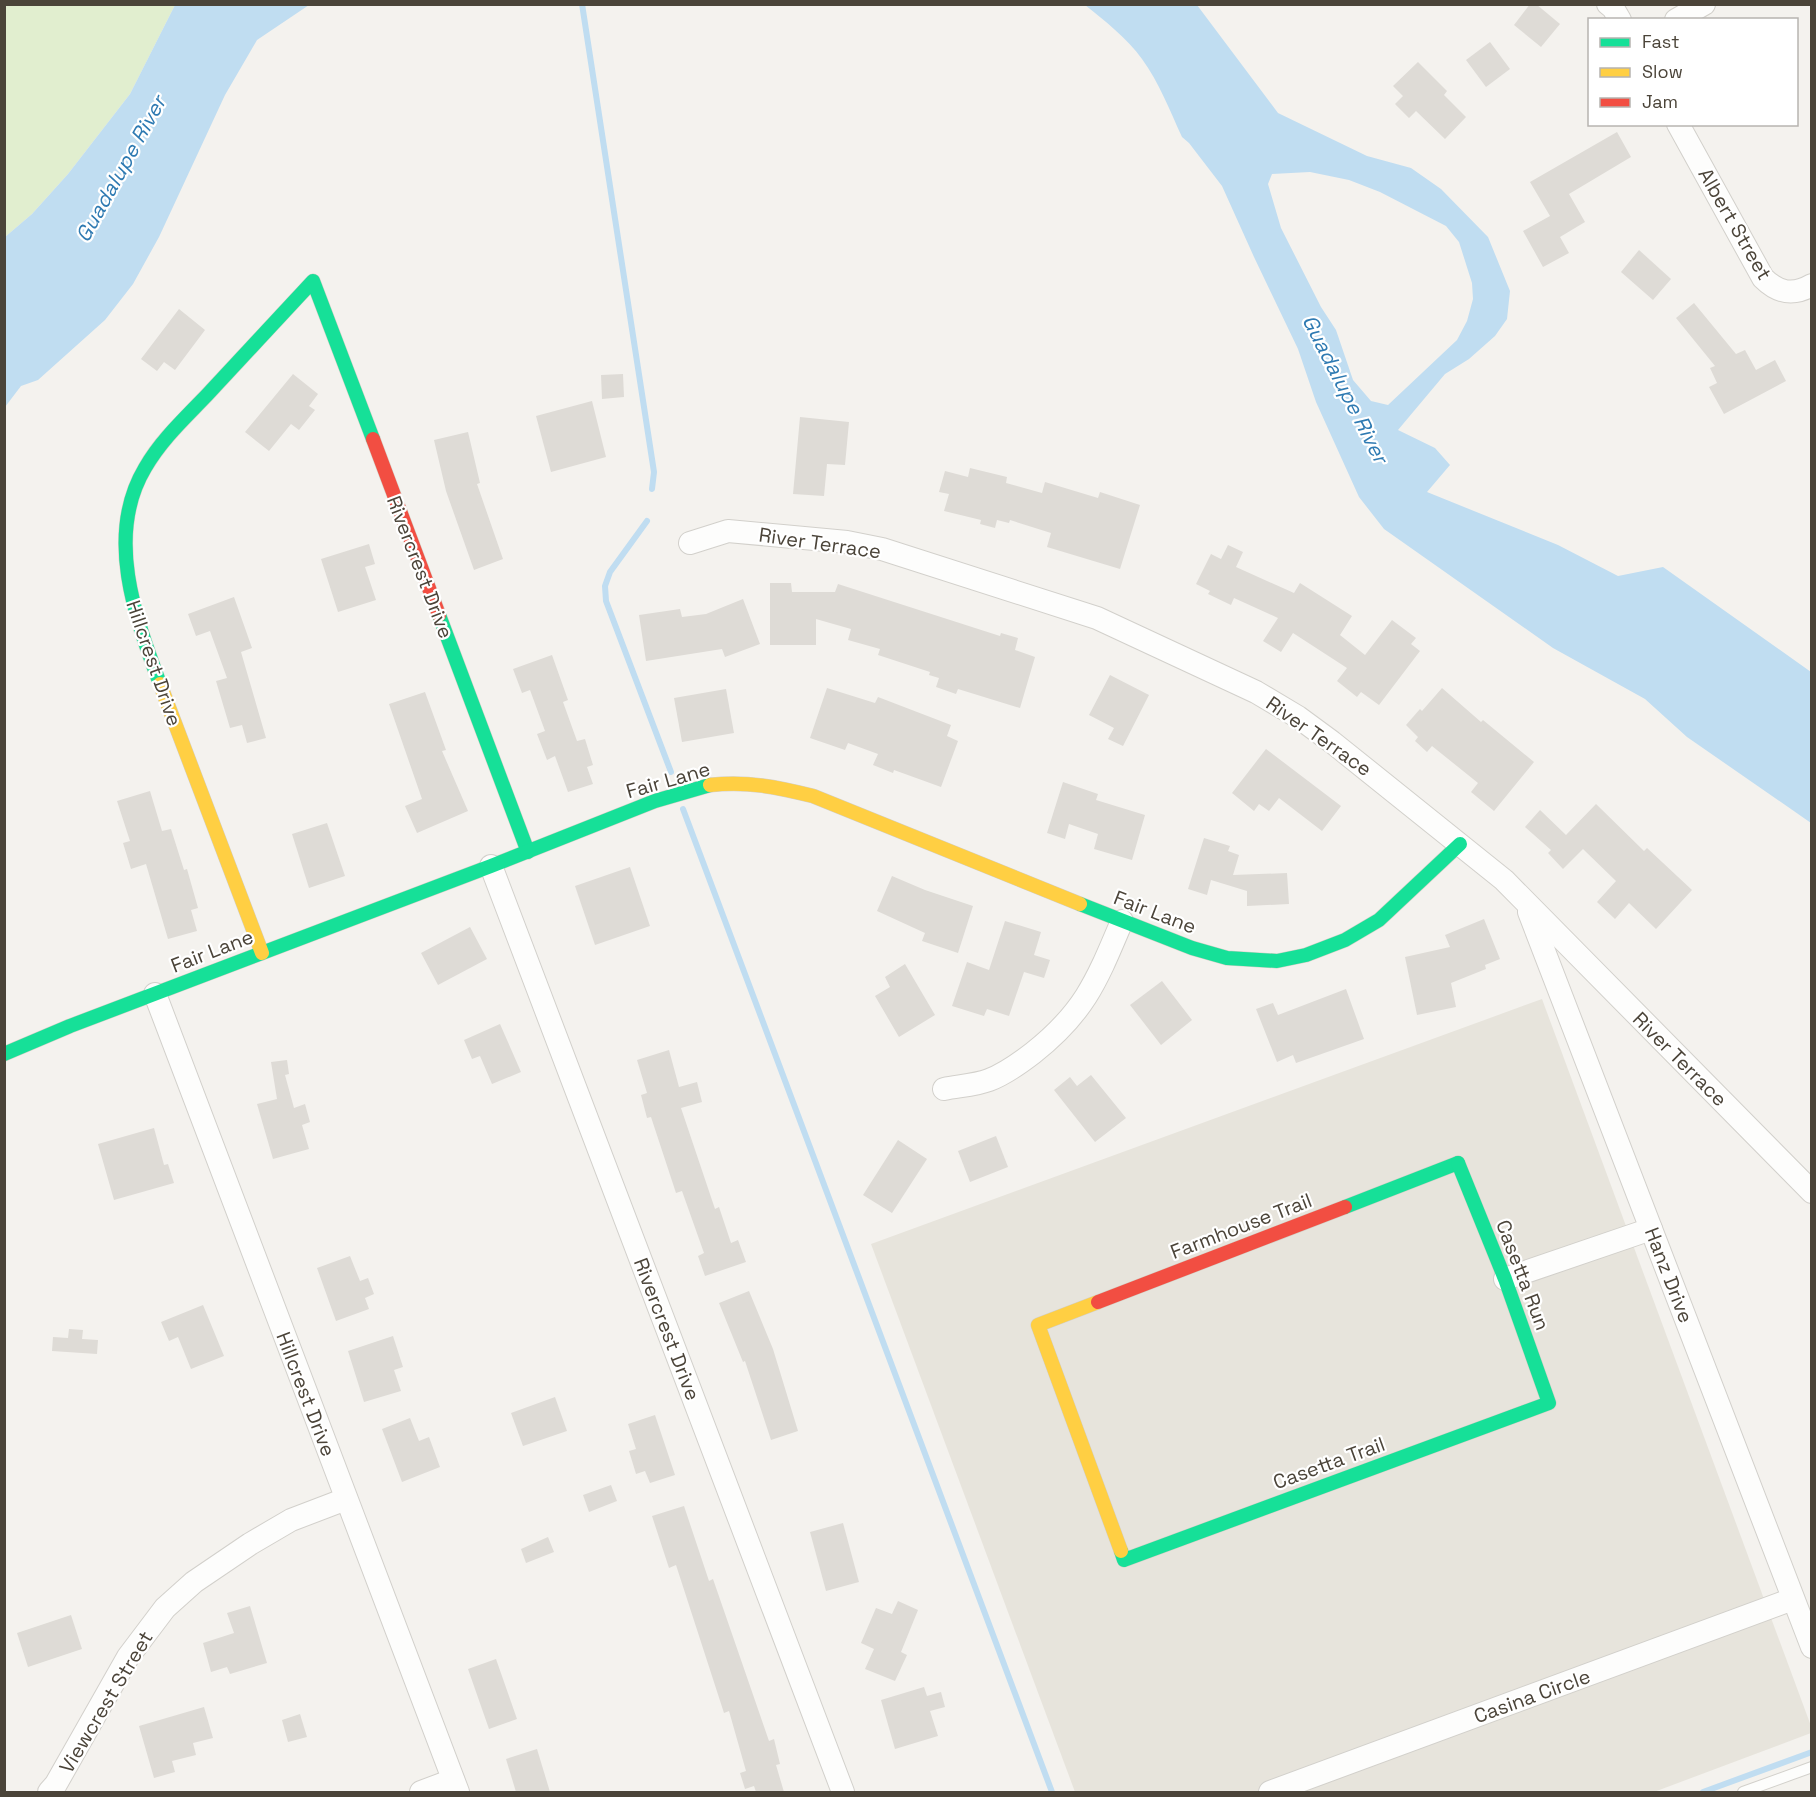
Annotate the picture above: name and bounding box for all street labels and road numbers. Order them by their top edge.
street label: Albert Street [1692,163,1778,285]
street label: Rivercrest Drive [381,492,459,642]
street label: River Terrace [757,522,883,564]
street label: Hillcrest Drive [120,597,188,729]
street label: River Terrace [1261,690,1377,782]
street label: Fair Lane [623,756,713,804]
street label: Fair Lane [1110,884,1200,940]
street label: Fair Lane [167,923,257,979]
street label: River Terrace [1627,1006,1733,1112]
street label: Farmhouse Trail [1167,1187,1315,1265]
street label: Casetta Run [1490,1216,1556,1334]
street label: Hanz Drive [1639,1223,1699,1327]
street label: Rivercrest Drive [628,1254,706,1404]
street label: Hillcrest Drive [270,1328,342,1460]
street label: Casetta Trail [1270,1431,1388,1495]
street label: Viewcrest Street [53,1626,159,1778]
street label: Casina Circle [1470,1663,1594,1729]

